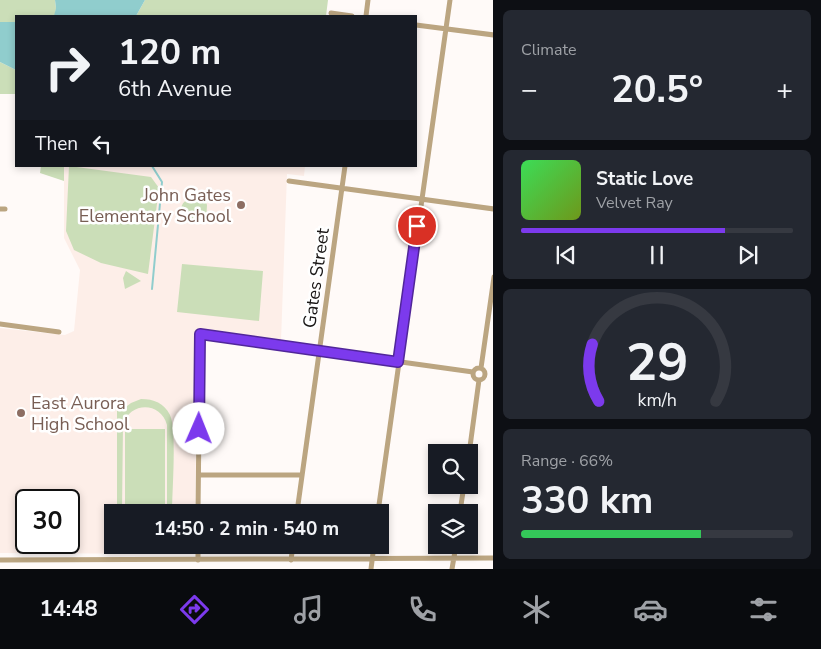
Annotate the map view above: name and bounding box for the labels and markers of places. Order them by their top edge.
place label: John Gates Elementary School [79,183,232,228]
marker: John Gates Elementary School [235,199,247,211]
pin [396,205,438,247]
place label: East Aurora High School [31,391,130,436]
marker: East Aurora High School [15,407,27,419]

